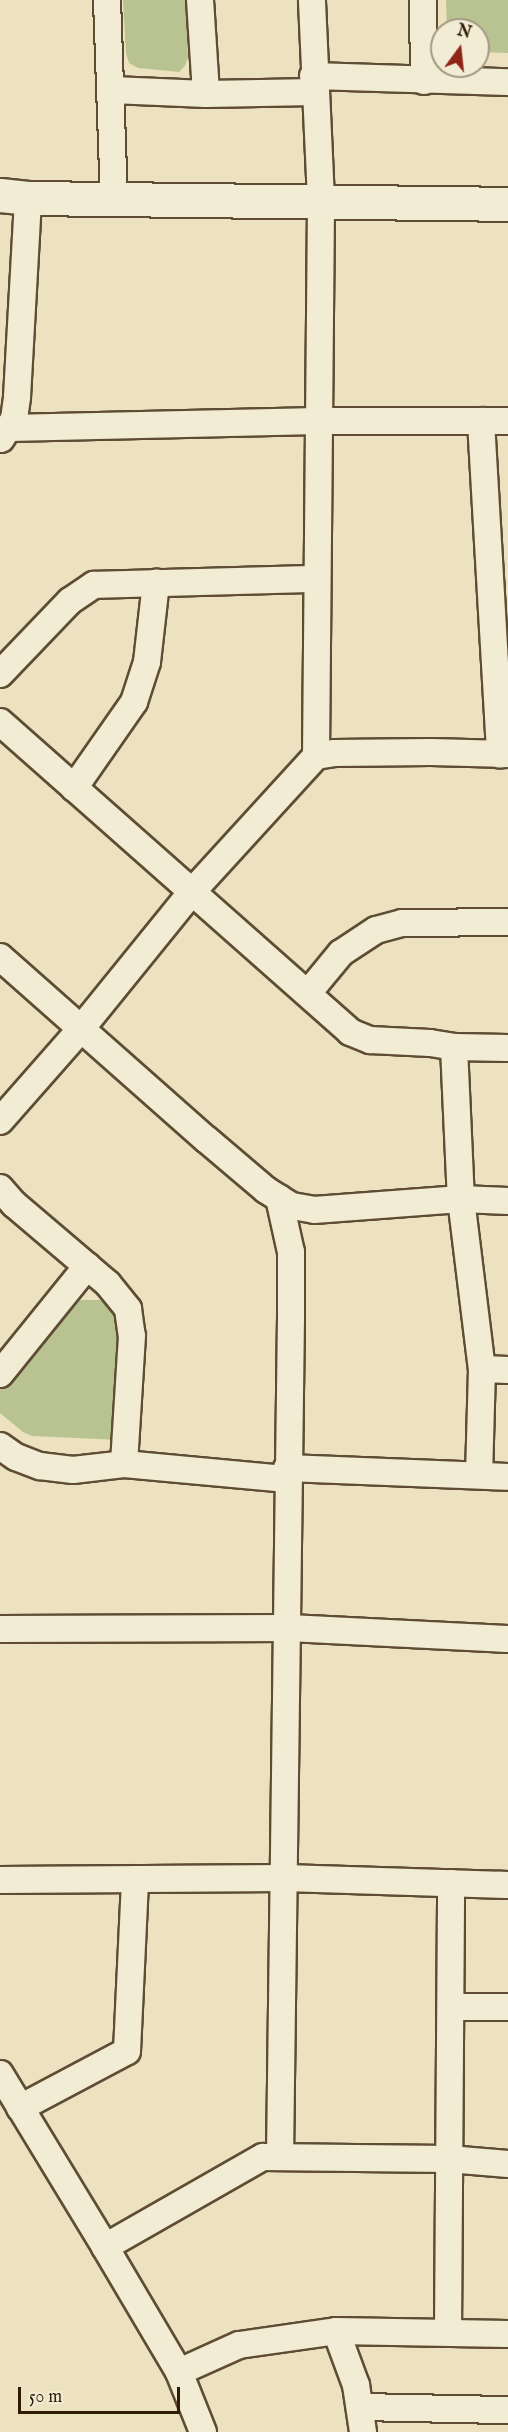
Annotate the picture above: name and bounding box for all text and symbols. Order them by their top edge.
north arrow [430,18,490,78]
text: N [455,21,473,44]
scale bar [21,2375,183,2413]
text: 50 m [29,2386,62,2409]

